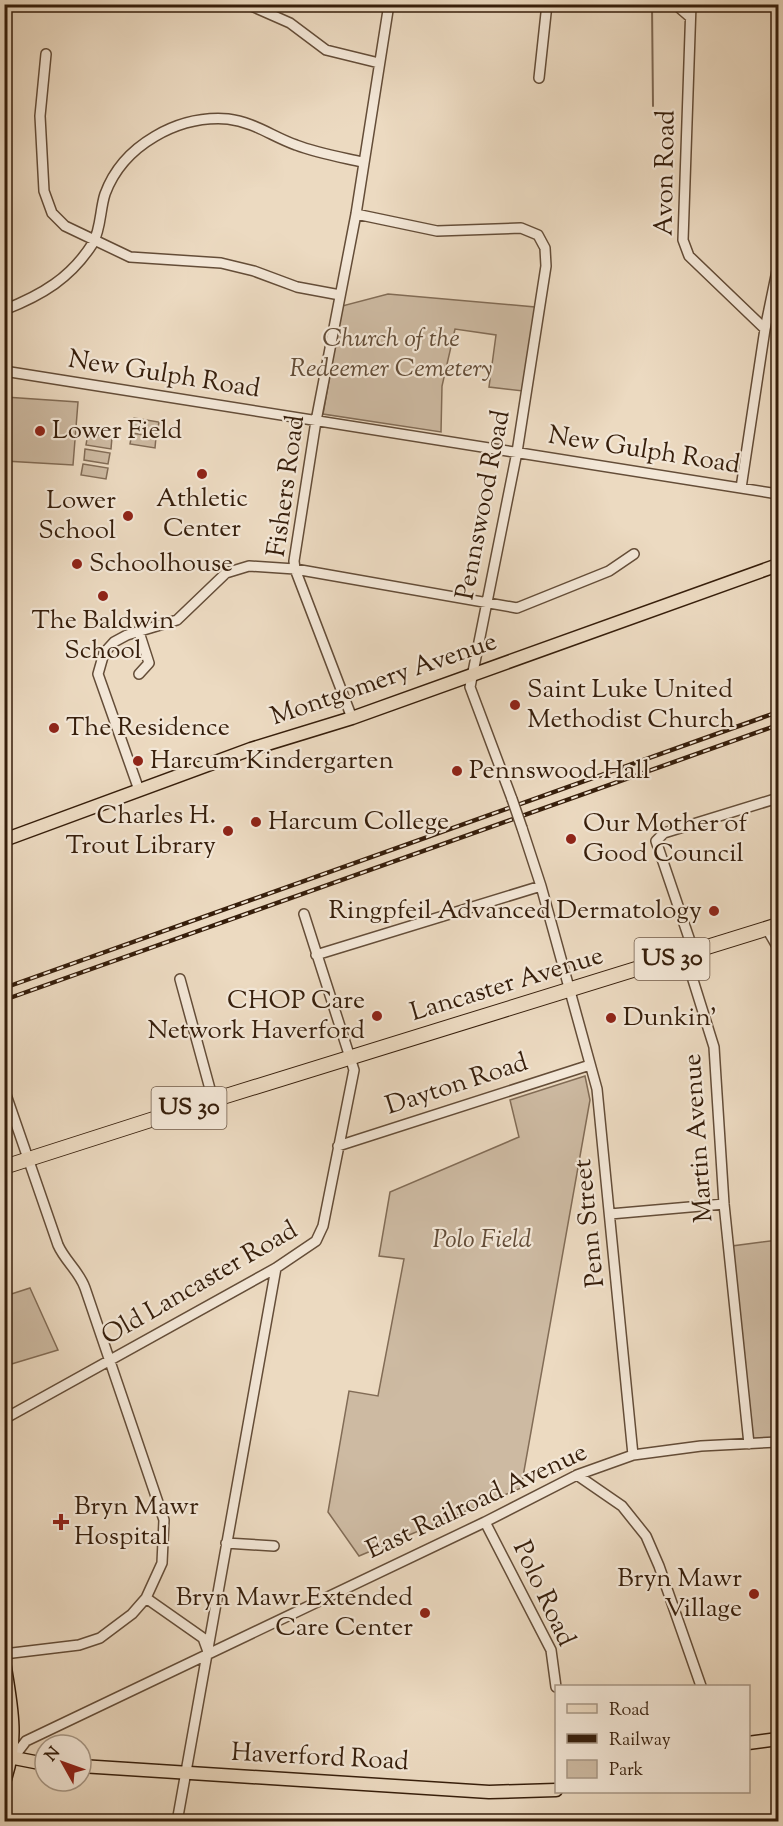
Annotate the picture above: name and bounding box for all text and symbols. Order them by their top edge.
street label: Avon Road [646,109,686,236]
park label: Church of the Redeemer Cemetery [290,321,492,388]
street label: New Gulph Road [65,342,263,408]
street label: Pennswood Road [447,407,521,603]
street label: Fishers Road [259,412,315,559]
place label: Lower Field [52,413,182,450]
street label: New Gulph Road [545,418,743,484]
marker: Lower Field [33,424,47,438]
marker: Athletic Center [195,467,209,481]
place label: Athletic Center [156,481,248,548]
place label: Lower School [38,483,116,550]
marker: Lower School [121,509,135,523]
place label: Schoolhouse [89,546,233,583]
marker: Schoolhouse [70,557,84,571]
marker: The Baldwin School [96,589,110,603]
place label: The Baldwin School [32,603,174,670]
street label: Montgomery Avenue [266,624,502,736]
place label: Saint Luke United Methodist Church [527,672,735,739]
marker: Saint Luke United Methodist Church [508,698,522,712]
place label: The Residence [66,710,230,747]
marker: The Residence [47,721,61,735]
place label: Harcum Kindergarten [150,743,394,780]
place label: Pennswood Hall [469,753,650,790]
marker: Harcum Kindergarten [131,754,145,768]
marker: Pennswood Hall [450,764,464,778]
place label: Charles H. Trout Library [66,798,216,865]
place label: Harcum College [268,804,449,841]
place label: Our Mother of Good Council [583,806,749,873]
marker: Harcum College [249,815,263,829]
marker: Charles H. Trout Library [221,824,235,838]
marker: Our Mother of Good Council [564,832,578,846]
place label: Ringpfeil Advanced Dermatology [328,893,702,930]
marker: Ringpfeil Advanced Dermatology [707,904,721,918]
street label: Lancaster Avenue [406,938,608,1032]
road number: US 30 [634,938,710,980]
place label: CHOP Care Network Haverford [147,983,365,1050]
place label: Dunkin' [623,1000,717,1037]
marker: CHOP Care Network Haverford [370,1009,384,1023]
marker: Dunkin' [604,1011,618,1025]
street label: Dayton Road [381,1045,533,1125]
street label: Martin Avenue [675,1052,723,1224]
road number: US 30 [152,1087,226,1129]
street label: Penn Street [565,1157,615,1289]
street label: Old Lancaster Road [95,1213,305,1355]
park label: Polo Field [432,1222,532,1259]
street label: East Railroad Avenue [360,1435,594,1569]
place label: Bryn Mawr Hospital [74,1489,199,1556]
marker: Bryn Mawr Hospital [52,1513,70,1531]
street label: Polo Road [502,1535,584,1653]
place label: Bryn Mawr Village [617,1561,742,1628]
place label: Bryn Mawr Extended Care Center [176,1580,413,1647]
marker: Bryn Mawr Village [747,1587,761,1601]
marker: Bryn Mawr Extended Care Center [418,1606,432,1620]
legend [555,1685,750,1793]
text: Road [609,1698,649,1724]
text: Railway [609,1728,671,1754]
north arrow [33,1733,93,1793]
street label: Haverford Road [230,1735,410,1781]
text: N [41,1743,66,1767]
text: Park [609,1758,644,1784]

